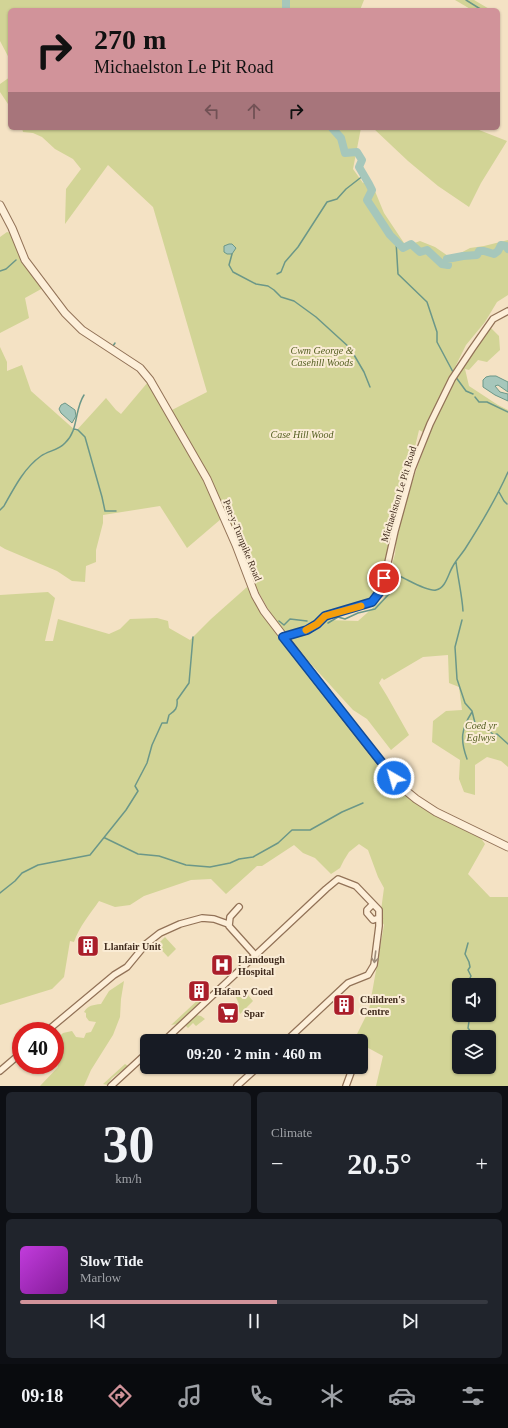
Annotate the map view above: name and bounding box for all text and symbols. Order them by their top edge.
icon: right [28,24,80,76]
text: 270 m [94,24,166,55]
text: Michaelston Le Pit Road [94,57,273,77]
icon: left [201,100,223,122]
icon: ahead [243,100,265,122]
icon: right [285,100,307,122]
park label: Cwm George & Casehill Woods [291,345,354,368]
park label: Case Hill Wood [271,429,334,440]
street label: Michaelston Le Pit Road [379,445,418,543]
street label: Pen-y-Turnpike Road [221,498,264,582]
pin [367,561,401,595]
icon: arrive [373,567,395,589]
park label: Coed yr Eglwys [465,720,497,743]
position arrow [373,757,415,799]
building icon: Llanfair Unit [75,933,101,959]
place label: Llanfair Unit [104,941,161,952]
one-way arrow [371,950,379,963]
hospital icon: Llandough Hospital [209,952,235,978]
place label: Llandough Hospital [238,954,285,977]
building icon: Hafan y Coed [186,978,212,1004]
map controls [452,978,496,1074]
button: sound [452,978,496,1022]
place label: Hafan y Coed [214,986,273,997]
building icon: Children's Centre [331,992,357,1018]
place label: Children's Centre [360,994,405,1017]
supermarket icon: Spar [215,1000,241,1026]
place label: Spar [244,1008,265,1019]
speed limit sign: 40 [12,1022,64,1074]
button: layers [452,1030,496,1074]
text: 09:20 · 2 min · 460 m [187,1046,322,1062]
text: 30 [103,1116,155,1173]
text: Climate [271,1125,312,1140]
text: 20.5° [347,1147,412,1180]
text: − [271,1151,283,1176]
text: + [476,1151,488,1176]
text: km/h [115,1171,142,1186]
text: Slow Tide [80,1253,143,1269]
text: Marlow [80,1270,121,1285]
icon: previous [87,1310,109,1332]
icon: pause [243,1310,265,1332]
icon: next [399,1310,421,1332]
icon: directions [106,1382,134,1410]
icon: music [176,1382,204,1410]
icon: phone [247,1382,275,1410]
icon: climate [318,1382,346,1410]
icon: car [388,1382,416,1410]
icon: filters [459,1382,487,1410]
text: 09:18 [21,1386,63,1406]

